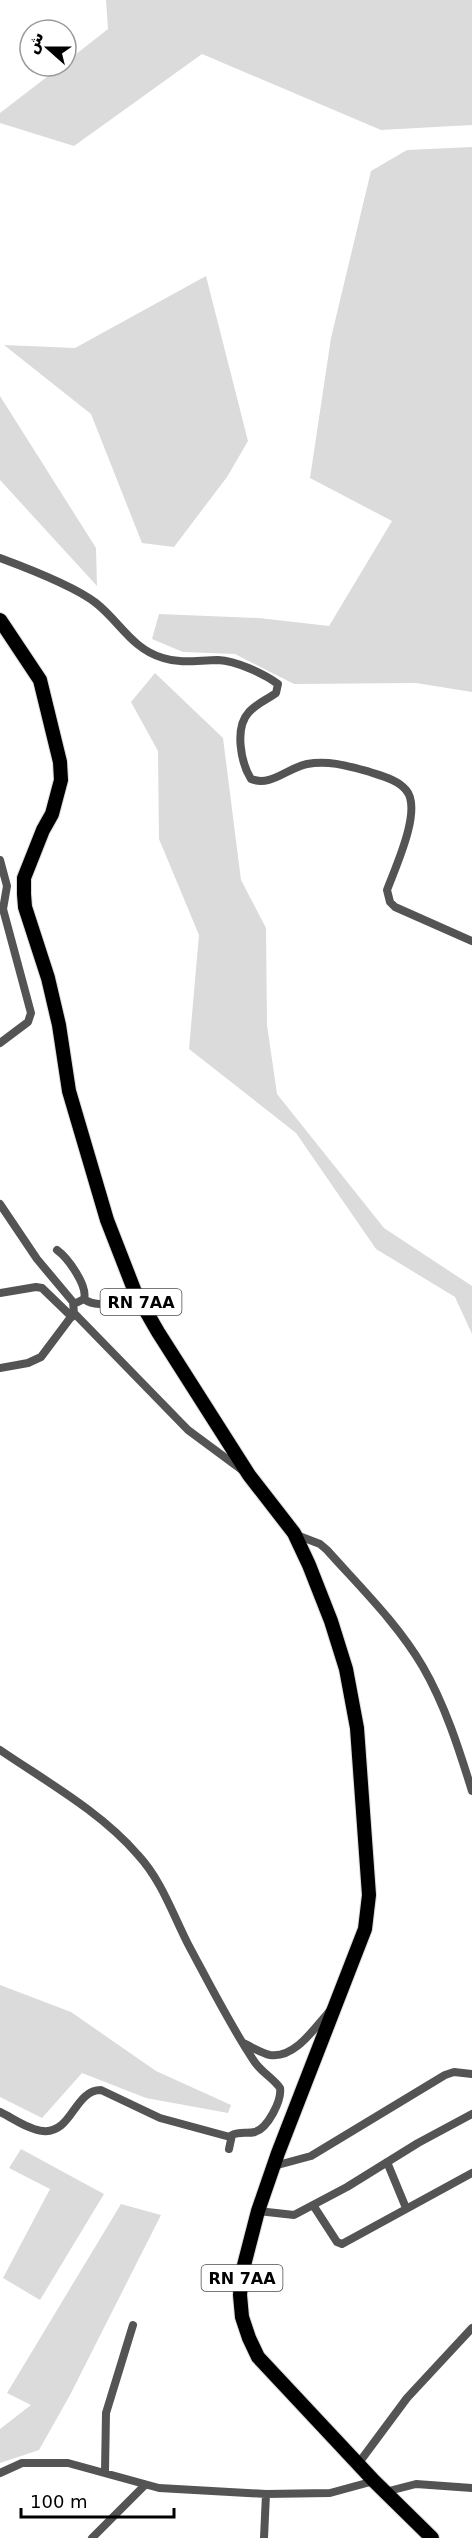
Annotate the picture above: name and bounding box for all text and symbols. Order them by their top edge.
north arrow [18,18,78,78]
text: ش [22,29,47,57]
road number: RN 7AA [100,1289,182,1315]
road number: RN 7AA [202,2265,282,2291]
scale bar [21,2481,174,2519]
text: 100 m [30,2491,88,2512]

